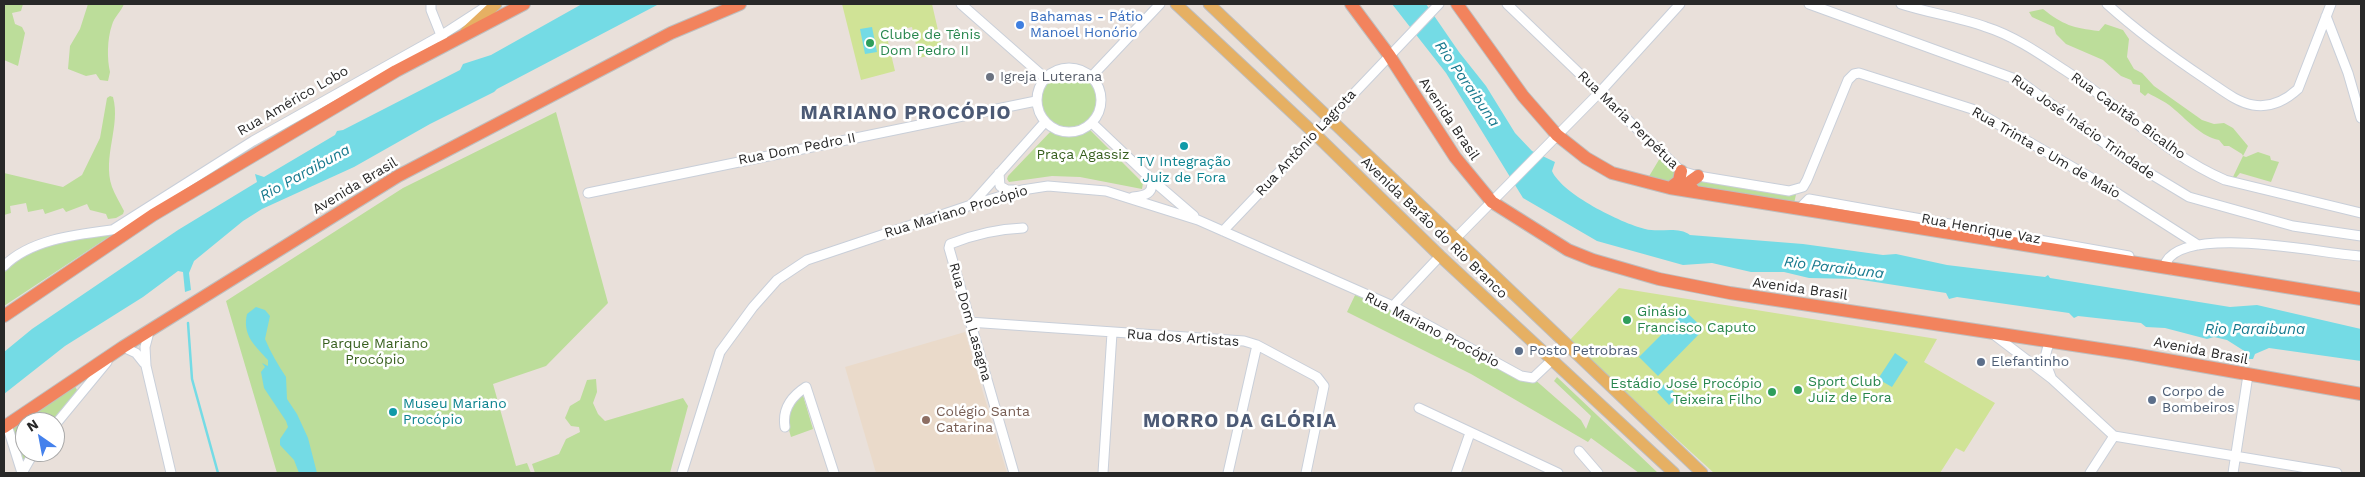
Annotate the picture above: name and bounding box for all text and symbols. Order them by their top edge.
place label: Bahamas - Pátio Manoel Honório [1030,9,1143,41]
marker: Bahamas - Pátio Manoel Honório [1014,19,1026,31]
place label: Clube de Tênis Dom Pedro II [880,27,981,59]
marker: Clube de Tênis Dom Pedro II [864,37,876,49]
water label: Rio Paraibuna [1431,38,1503,130]
street label: Rua Américo Lobo [235,62,351,140]
street label: Rua Maria Perpétua [1574,68,1682,172]
place label: Igreja Luterana [1000,69,1102,85]
street label: Rua Capitão Bicalho [2067,69,2189,163]
marker: Igreja Luterana [984,71,996,83]
street label: Rua José Inácio Trindade [2008,71,2158,183]
street label: Avenida Brasil [1415,75,1483,163]
street label: Rua Antônio Lagrota [1252,86,1360,200]
district label: MARIANO PROCÓPIO [798,102,1014,124]
street label: Rua Trinta e Um de Maio [1969,103,2123,203]
street label: Rua Dom Pedro II [737,129,857,169]
marker: TV Integração Juiz de Fora [1178,140,1190,152]
water label: Rio Paraibuna [257,141,353,205]
park label: Praça Agassiz [1036,147,1130,163]
street label: Avenida Barão do Rio Branco [1357,153,1511,303]
street label: Avenida Brasil [310,154,400,218]
place label: TV Integração Juiz de Fora [1137,154,1231,186]
street label: Rua Mariano Procópio [882,182,1030,242]
street label: Rua Henrique Vaz [1920,210,2042,248]
water label: Rio Paraibuna [1783,253,1885,283]
street label: Rua Dom Lasagna [945,261,995,383]
street label: Avenida Brasil [1751,274,1849,304]
street label: Rua Mariano Procópio [1362,289,1502,371]
place label: Ginásio Francisco Caputo [1637,304,1756,336]
marker: Ginásio Francisco Caputo [1621,314,1633,326]
water label: Rio Paraibuna [2205,321,2305,339]
street label: Rua dos Artistas [1126,326,1240,350]
street label: Avenida Brasil [2152,334,2250,368]
park label: Parque Mariano Procópio [322,336,428,368]
place label: Posto Petrobras [1529,343,1638,359]
marker: Posto Petrobras [1513,345,1525,357]
place label: Elefantinho [1991,354,2069,370]
marker: Elefantinho [1975,356,1987,368]
place label: Sport Club Juiz de Fora [1808,374,1892,407]
place label: Estádio José Procópio Teixeira Filho [1610,376,1762,408]
marker: Sport Club Juiz de Fora [1792,384,1804,396]
place label: Corpo de Bombeiros [2162,384,2235,417]
marker: Estádio José Procópio Teixeira Filho [1766,386,1778,398]
marker: Corpo de Bombeiros [2146,394,2158,406]
place label: Museu Mariano Procópio [403,396,507,428]
place label: Colégio Santa Catarina [936,404,1030,437]
marker: Museu Mariano Procópio [387,406,399,418]
district label: MORRO DA GLÓRIA [1141,410,1339,432]
north arrow [15,412,65,462]
marker: Colégio Santa Catarina [920,414,932,426]
text: N [24,416,41,435]

